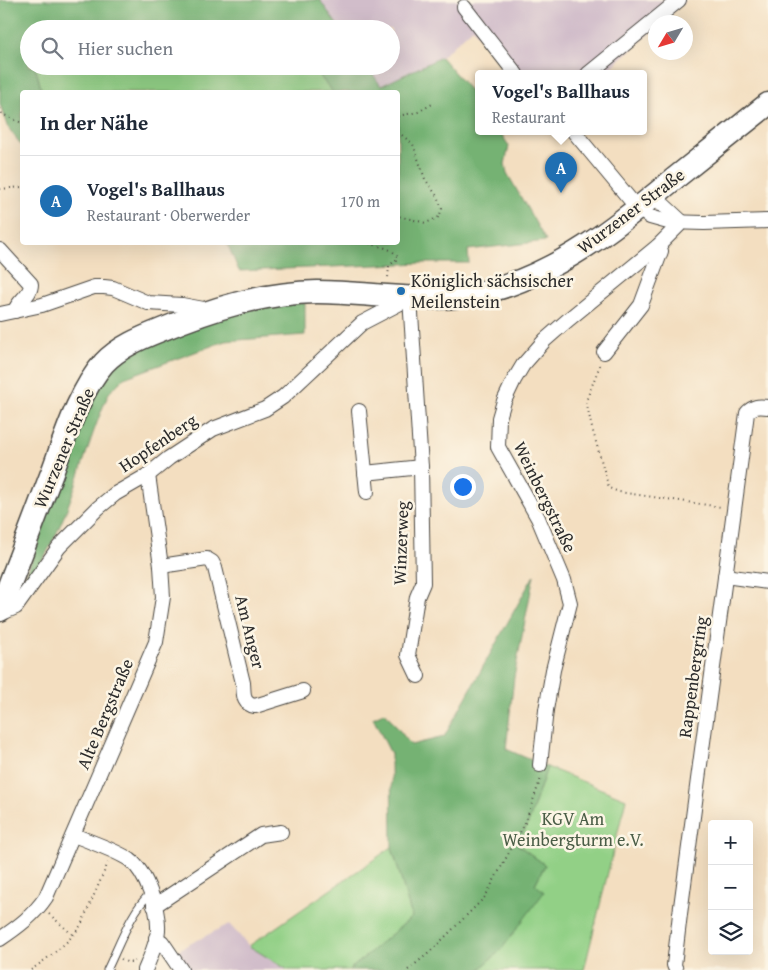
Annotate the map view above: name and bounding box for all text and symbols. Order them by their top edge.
north arrow [648,15,693,60]
search box [20,20,400,75]
icon: search [38,34,66,62]
text: Hier suchen [78,34,173,62]
popup [475,70,647,135]
text: Vogel's Ballhaus [492,77,630,105]
text: Restaurant [492,105,566,129]
text: In der Nähe [40,107,148,138]
pin: A [545,152,577,193]
street label: Wurzener Straße [571,161,690,260]
text: Vogel's Ballhaus [87,175,225,203]
text: A [51,189,61,213]
text: 170 m [340,189,380,213]
text: Restaurant · Oberwerder [87,203,250,227]
place label: Königlich sächsischer Meilenstein [411,267,574,315]
marker: Königlich sächsischer Meilenstein [395,285,407,297]
street label: Wurzener Straße [26,383,101,512]
street label: Hopfenberg [113,406,202,479]
street label: Weinbergstraße [507,437,584,557]
your location [450,474,476,500]
street label: Winzerweg [386,500,415,585]
street label: Am Anger [228,592,273,672]
street label: Rappenbergring [671,614,714,739]
street label: Alte Bergstraße [69,654,140,773]
park label: KGV Am Weinbergturm e.V. [502,805,644,853]
map controls [708,820,753,955]
button: + [708,820,753,865]
button: − [708,865,753,910]
button: layers [708,910,753,955]

